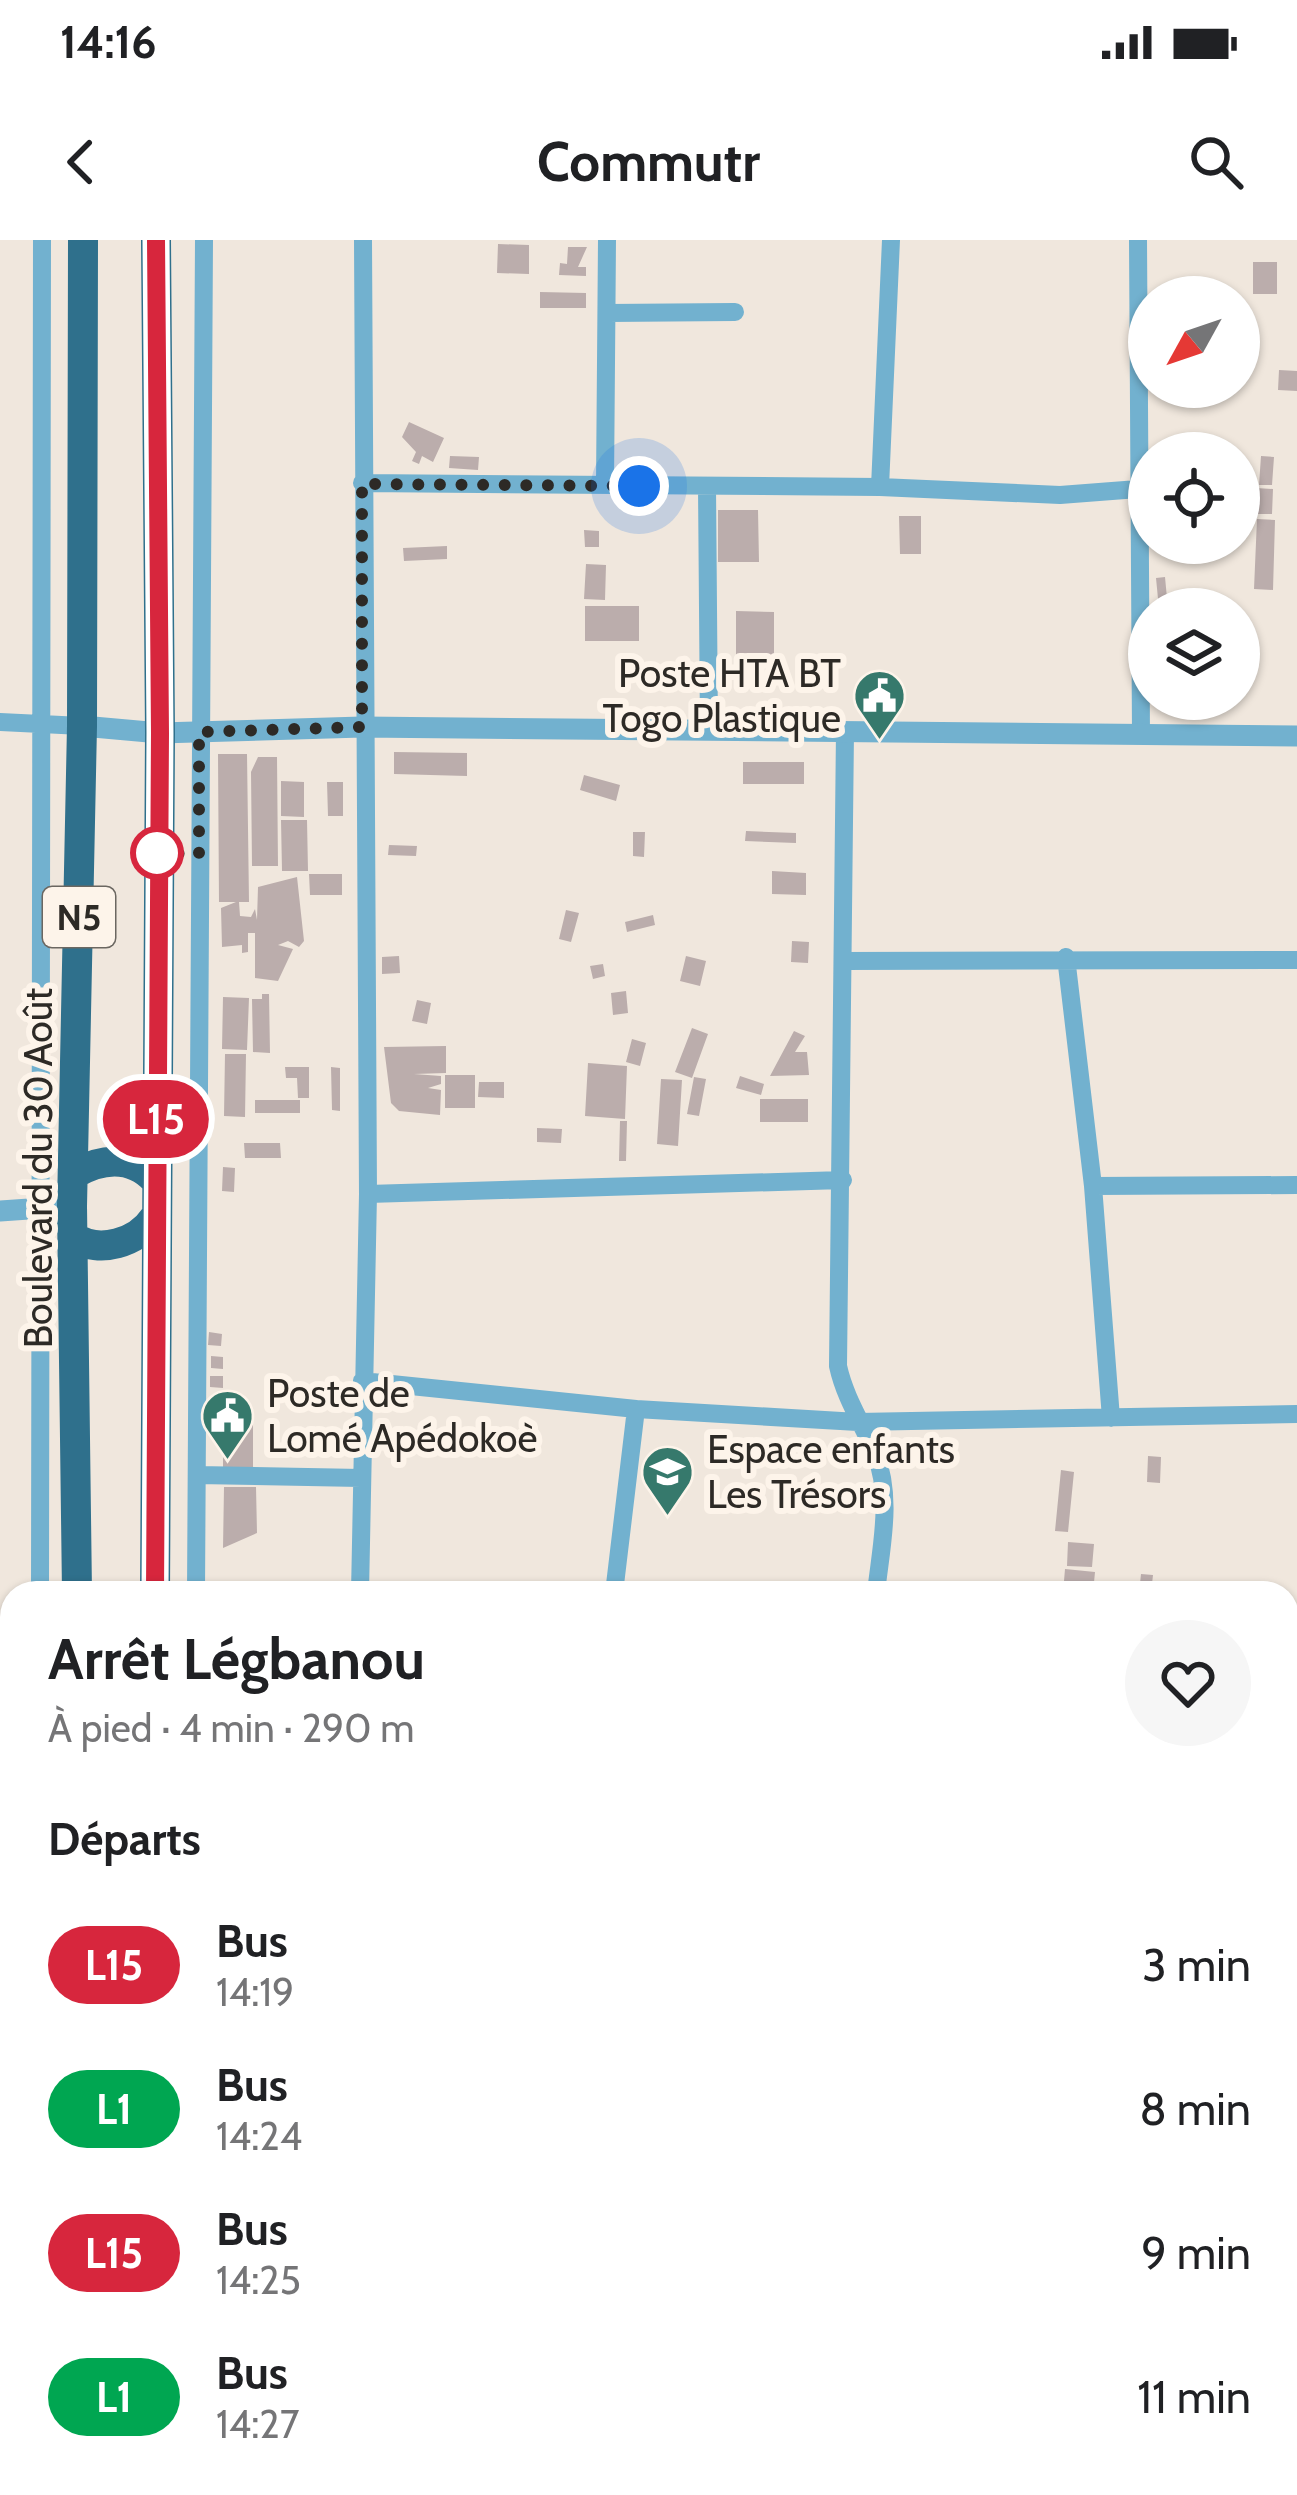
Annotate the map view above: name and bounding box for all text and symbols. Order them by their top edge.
text: 14:16 [60,15,156,69]
icon: back [48,129,114,195]
text: Commutr [537,129,760,195]
icon: search [1183,129,1249,195]
north arrow [1128,276,1260,408]
map controls [1128,276,1260,720]
button: locate [1128,432,1260,564]
your location [609,456,669,516]
button: layers [1128,588,1260,720]
place label: Poste HTA BT Togo Plastique [602,649,841,742]
public building icon: Poste HTA BT Togo Plastique [852,667,908,741]
unlabelled marker [132,828,182,878]
road number: N5 [43,887,115,947]
street label: Boulevard du 30 Août [14,988,62,1348]
line badge: L15 [87,1080,225,1158]
text: L15 [127,1093,185,1145]
place label: Poste de Lomé Apédokoè [267,1369,537,1462]
public building icon: Poste de Lomé Apédokoè [200,1387,256,1461]
place label: Espace enfants Les Trésors [707,1425,955,1518]
school or university icon: Espace enfants Les Trésors [640,1443,696,1517]
button: heart [1125,1620,1251,1746]
text: Arrêt Légbanou [48,1624,425,1693]
text: À pied · 4 min · 290 m [48,1704,414,1752]
text: Départs [48,1812,201,1866]
text: Bus [216,1914,288,1968]
text: 3 min [1142,1938,1251,1992]
text: L15 [85,1939,143,1991]
text: 14:19 [216,1968,294,2016]
text: Bus [216,2058,288,2112]
text: 8 min [1139,2082,1251,2136]
text: L1 [96,2083,132,2135]
text: 14:24 [216,2112,302,2160]
text: Bus [216,2202,288,2256]
text: 9 min [1141,2226,1251,2280]
text: L15 [85,2227,143,2279]
text: 14:25 [216,2256,301,2304]
text: Bus [216,2346,288,2400]
text: 11 min [1137,2370,1251,2424]
text: L1 [96,2371,132,2423]
text: 14:27 [216,2400,299,2448]

